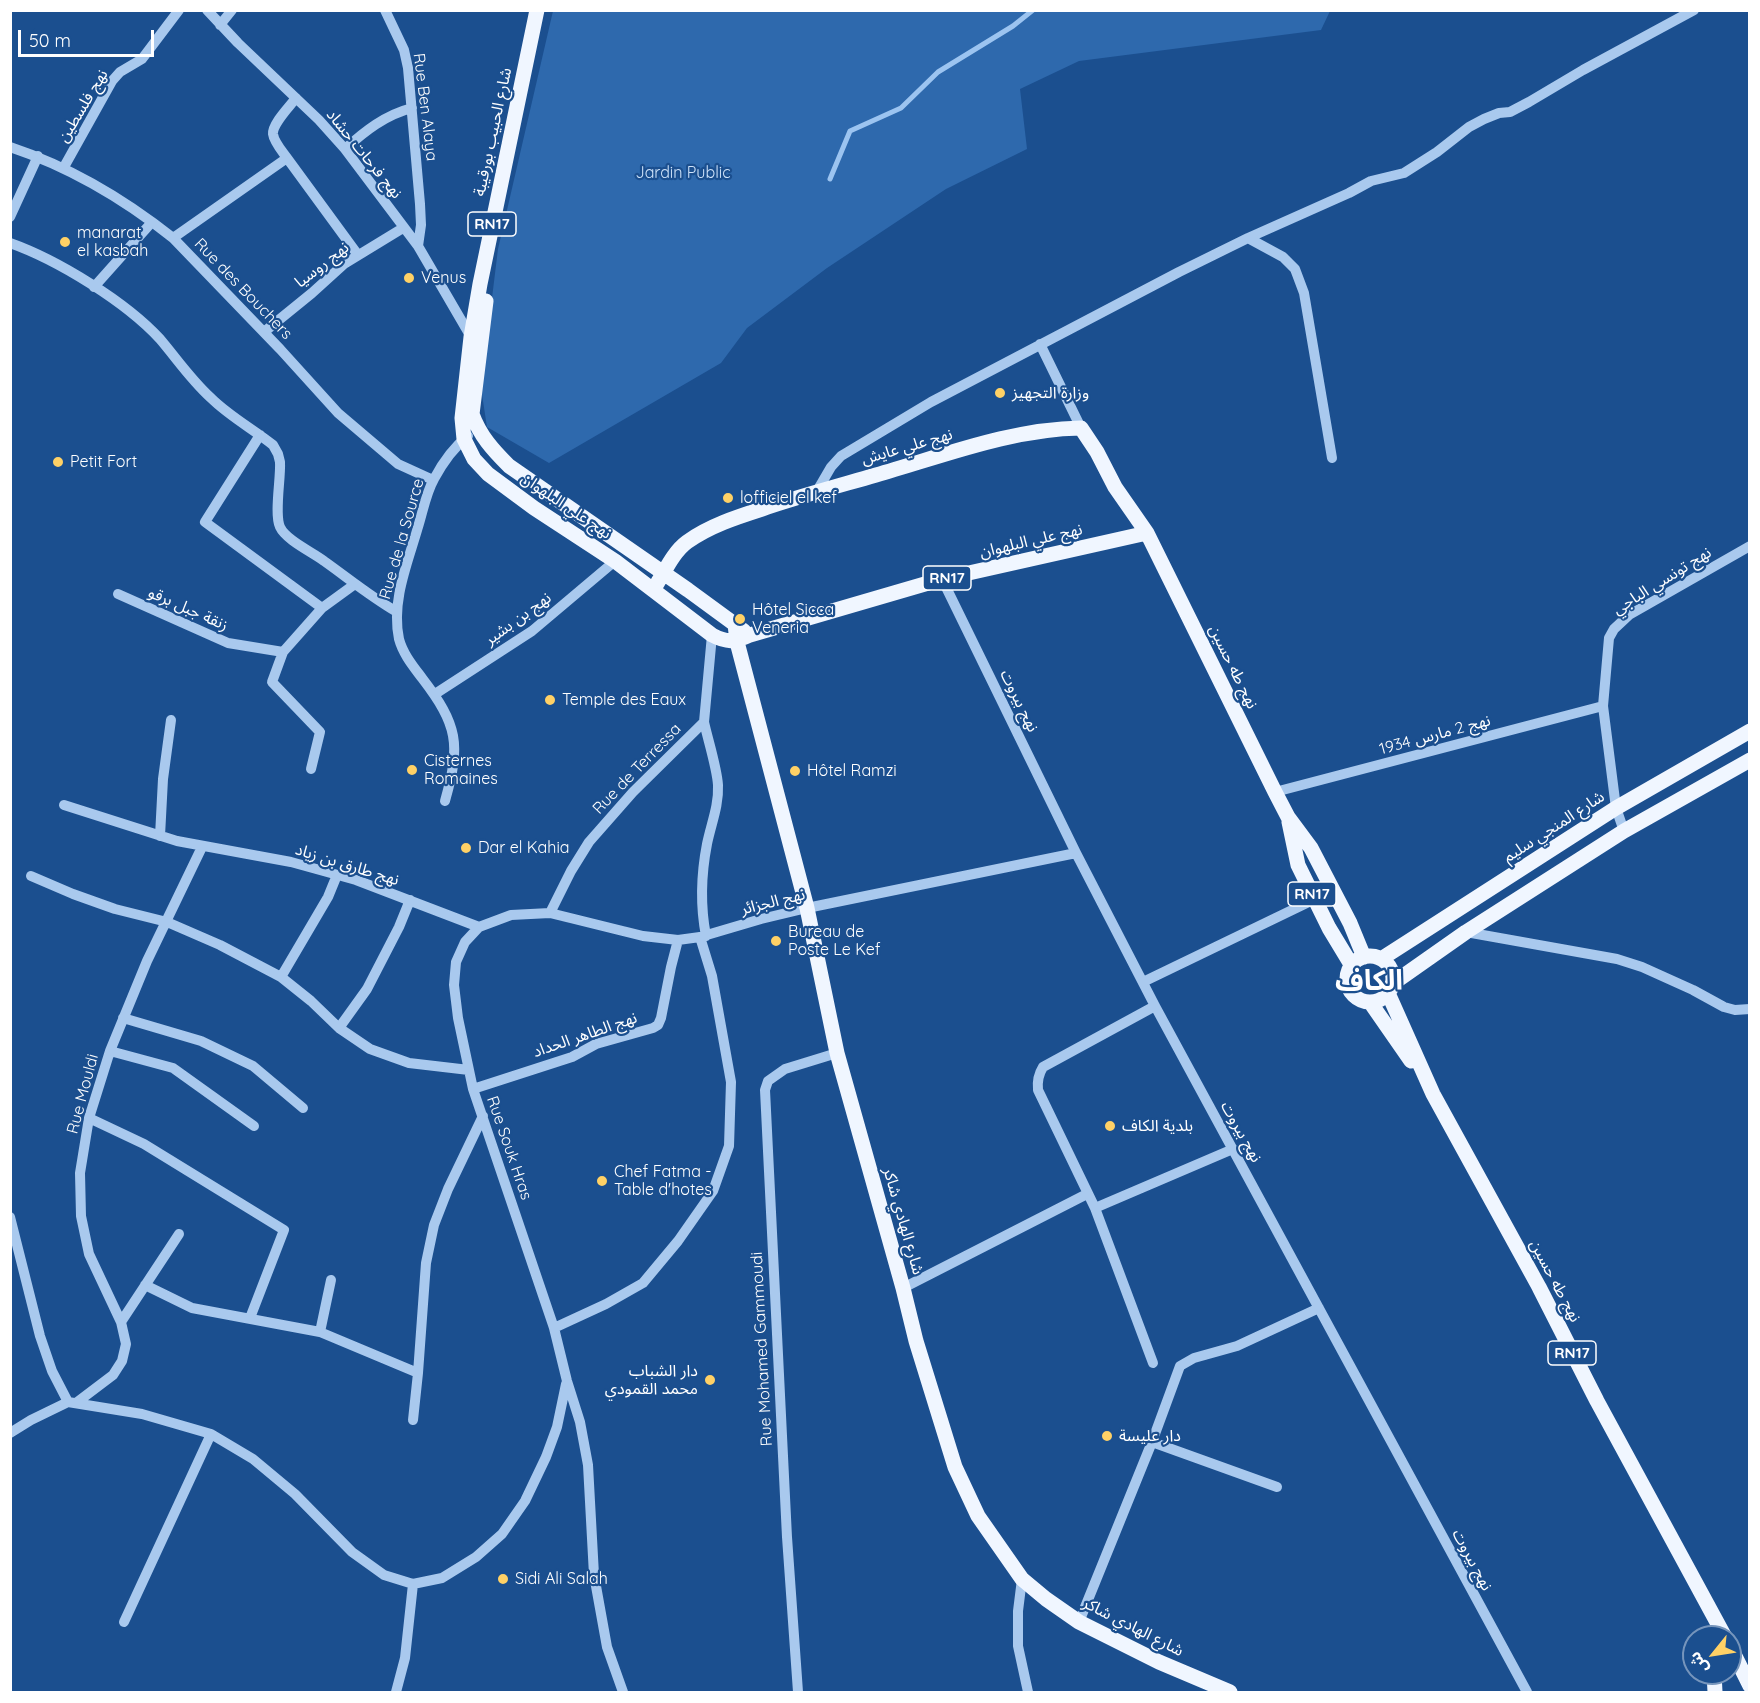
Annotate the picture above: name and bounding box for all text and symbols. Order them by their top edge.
scale bar [21,18,158,56]
text: 50 m [29,29,71,52]
street label: Rue Ben Alaya [409,52,441,162]
street label: نهج فلسطين [54,66,112,146]
street label: شارع الحبيب بورقيبة [470,66,516,198]
street label: نهج فرحات حشاد [322,105,406,203]
park label: Jardin Public [635,163,731,183]
road number: RN17 [468,212,516,236]
place label: manarat el kasbah [77,223,148,261]
marker: manarat el kasbah [58,235,72,249]
street label: Rue des Bouchers [190,235,296,343]
street label: نهج روسيا [291,238,353,292]
place label: Venus [421,268,466,288]
marker: Venus [402,271,416,285]
place label: وزارة التجهيز [1012,383,1089,403]
marker: وزارة التجهيز [993,386,1007,400]
street label: نهج علي عايش [859,425,955,469]
place label: Petit Fort [70,452,137,472]
marker: Petit Fort [51,455,65,469]
street label: نهج علي البلهوان [517,469,615,543]
street label: Rue de la Source [376,476,428,602]
place label: lofficiel el kef [740,488,837,508]
marker: lofficiel el kef [721,491,735,505]
street label: نهج علي البلهوان [978,520,1084,562]
street label: نهج تونسي الباجي [1609,543,1715,619]
road number: RN17 [923,566,971,590]
street label: زنقة جبل برقو [145,583,231,635]
street label: نهج بن بشير [481,588,555,650]
place label: Hôtel Sicca Veneria [752,600,834,638]
marker: Hôtel Sicca Veneria [733,612,747,626]
street label: نهج طه حسين [1204,622,1262,712]
street label: نهج بيروت [996,667,1042,735]
place label: Temple des Eaux [562,690,686,710]
marker: Temple des Eaux [543,693,557,707]
street label: نهج 2 مارس 1934 [1377,711,1493,759]
street label: Rue de Terressa [589,720,685,818]
place label: Cisternes Romaines [424,751,498,789]
place label: Hôtel Ramzi [807,761,897,781]
marker: Cisternes Romaines [405,763,419,777]
marker: Hôtel Ramzi [788,764,802,778]
street label: شارع المنجي سليم [1500,787,1608,867]
place label: Dar el Kahia [478,838,570,858]
street label: نهج طارق بن زياد [293,840,401,890]
marker: Dar el Kahia [459,841,473,855]
road number: RN17 [1288,882,1336,906]
street label: نهج الجزائر [739,885,807,919]
place label: Bureau de Poste Le Kef [788,922,880,960]
marker: Bureau de Poste Le Kef [769,934,783,948]
district label: الكاف [1335,965,1403,999]
street label: نهج الطاهر الحداد [530,1008,640,1062]
street label: Rue Mouldi [63,1052,103,1136]
street label: Rue Souk Hras [482,1094,536,1202]
street label: نهج بيروت [1216,1098,1266,1166]
place label: بلدية الكاف [1122,1116,1193,1136]
marker: بلدية الكاف [1103,1119,1117,1133]
place label: Chef Fatma - Table d'hotes [614,1162,712,1200]
street label: شارع الهادي شاكر [879,1165,927,1277]
marker: Chef Fatma - Table d'hotes [595,1174,609,1188]
street label: نهج طه حسين [1525,1236,1585,1326]
street label: Rue Mohamed Gammoudi [747,1251,777,1447]
road number: RN17 [1548,1341,1596,1365]
place label: دار الشباب محمد القمودي [605,1361,698,1399]
marker: دار الشباب محمد القمودي [703,1373,717,1387]
place label: دار عليسة [1119,1426,1181,1446]
marker: دار عليسة [1100,1429,1114,1443]
street label: نهج بيروت [1448,1526,1496,1594]
place label: Sidi Ali Salah [515,1569,608,1589]
marker: Sidi Ali Salah [496,1572,510,1586]
street label: شارع الهادي شاكر [1079,1593,1187,1661]
north arrow [1682,1625,1742,1685]
text: ش [1684,1649,1712,1677]

